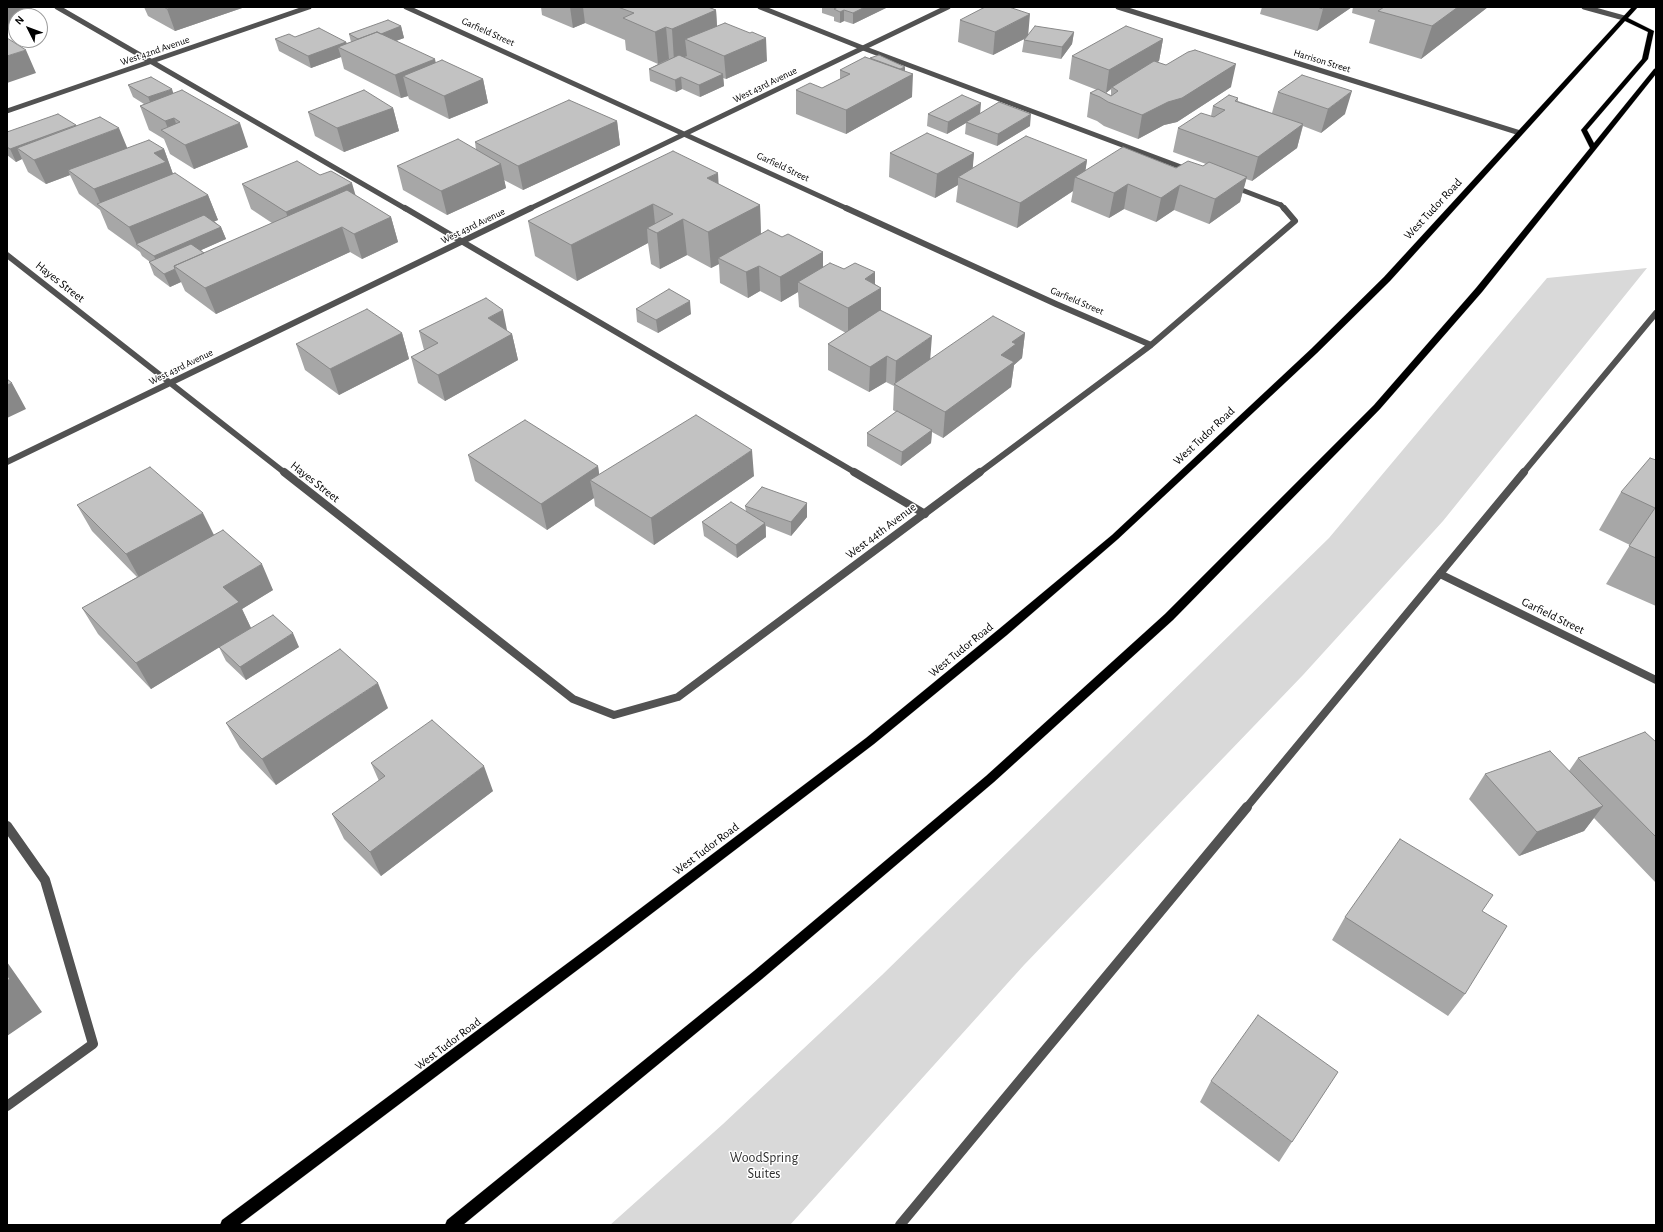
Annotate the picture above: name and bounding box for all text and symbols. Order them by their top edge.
north arrow [8,8,48,48]
text: N [13,14,26,27]
street label: Garfield Street [460,15,516,49]
street label: West 42nd Avenue [119,34,191,68]
street label: Harrison Street [1292,47,1352,75]
street label: West 43rd Avenue [731,64,799,106]
street label: Garfield Street [755,150,811,184]
street label: West Tudor Road [1401,175,1465,243]
street label: West 43rd Avenue [439,205,507,247]
street label: Hayes Street [33,258,87,306]
street label: Garfield Street [1049,284,1105,318]
street label: West 43rd Avenue [147,346,215,388]
street label: West Tudor Road [1170,404,1238,468]
street label: Hayes Street [288,458,342,506]
street label: West 44th Avenue [843,500,919,562]
street label: Garfield Street [1519,595,1587,637]
street label: West Tudor Road [926,620,996,680]
street label: West Tudor Road [670,820,742,878]
street label: West Tudor Road [412,1015,484,1073]
park label: WoodSpring Suites [730,1150,798,1182]

